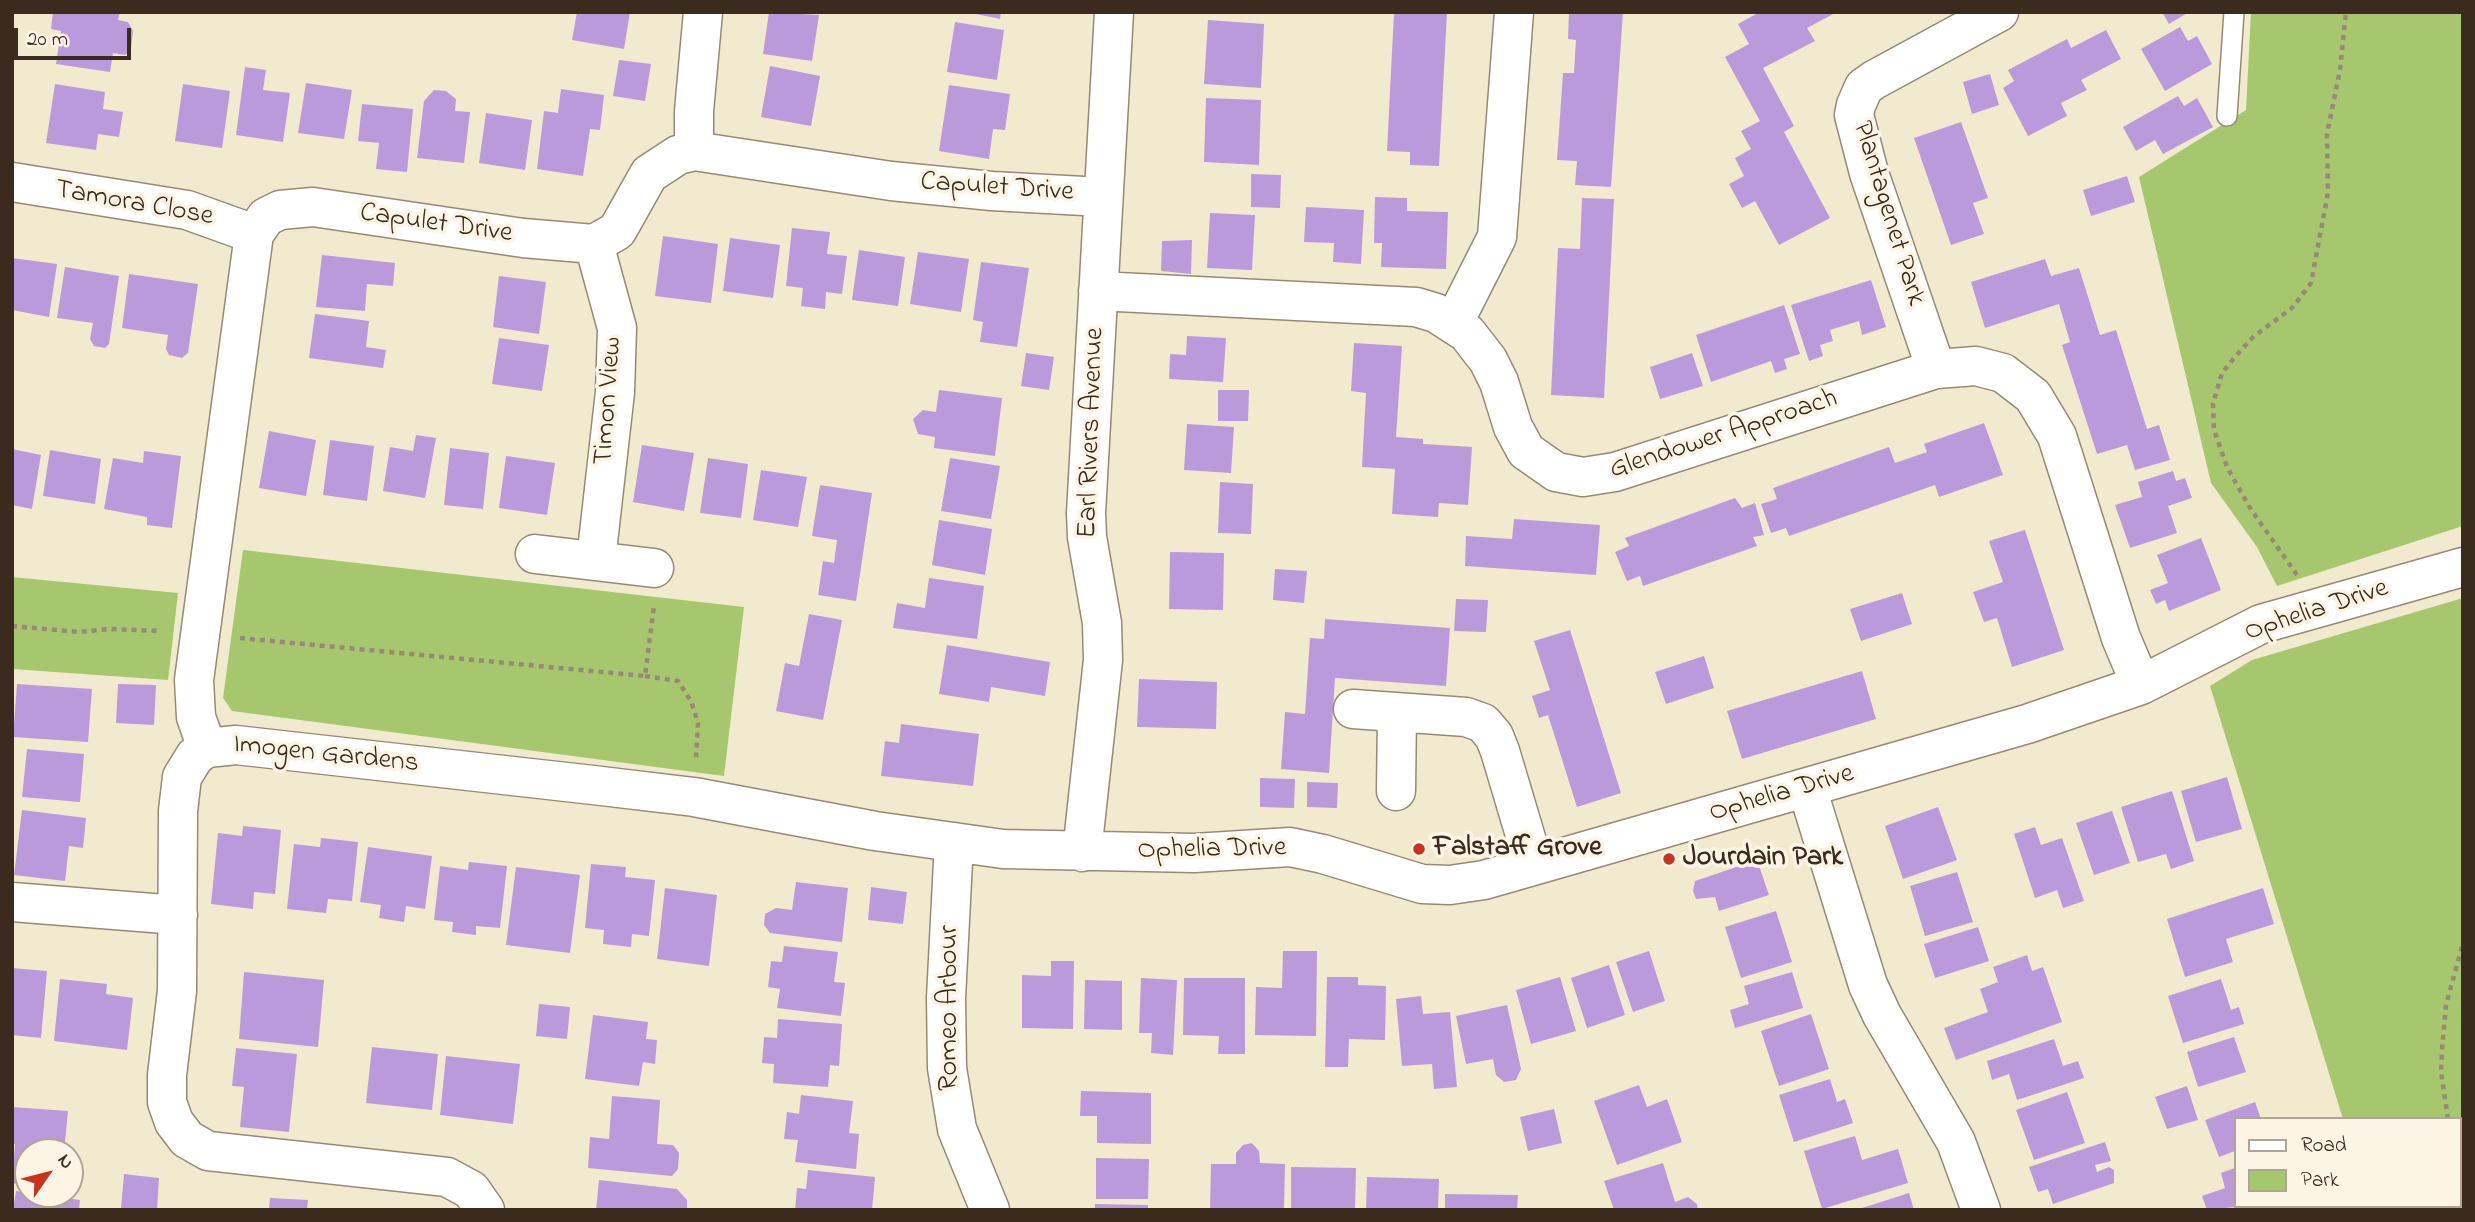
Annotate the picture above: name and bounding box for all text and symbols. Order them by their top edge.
scale bar [18,14,135,58]
text: 20 m [27,25,68,55]
street label: Plantagenet Park [1843,118,1931,310]
street label: Capulet Drive [919,167,1075,211]
street label: Tamora Close [52,175,216,235]
street label: Capulet Drive [358,198,514,252]
street label: Earl Rivers Avenue [1073,327,1113,539]
street label: Timon View [589,336,631,466]
street label: Glendower Approach [1606,383,1842,489]
street label: Ophelia Drive [2241,573,2393,651]
street label: Imogen Gardens [232,730,420,782]
street label: Ophelia Drive [1706,758,1858,832]
place label: Falstaff Grove [1433,832,1602,866]
street label: Ophelia Drive [1137,833,1287,869]
marker: Falstaff Grove [1411,841,1427,857]
place label: Jourdain Park [1683,842,1843,876]
marker: Jourdain Park [1661,851,1677,867]
street label: Romeo Arbour [934,925,968,1091]
legend [2234,1117,2461,1208]
text: Road [2301,1131,2347,1161]
north arrow [14,1138,84,1208]
text: N [50,1149,80,1175]
text: Park [2301,1166,2339,1196]

